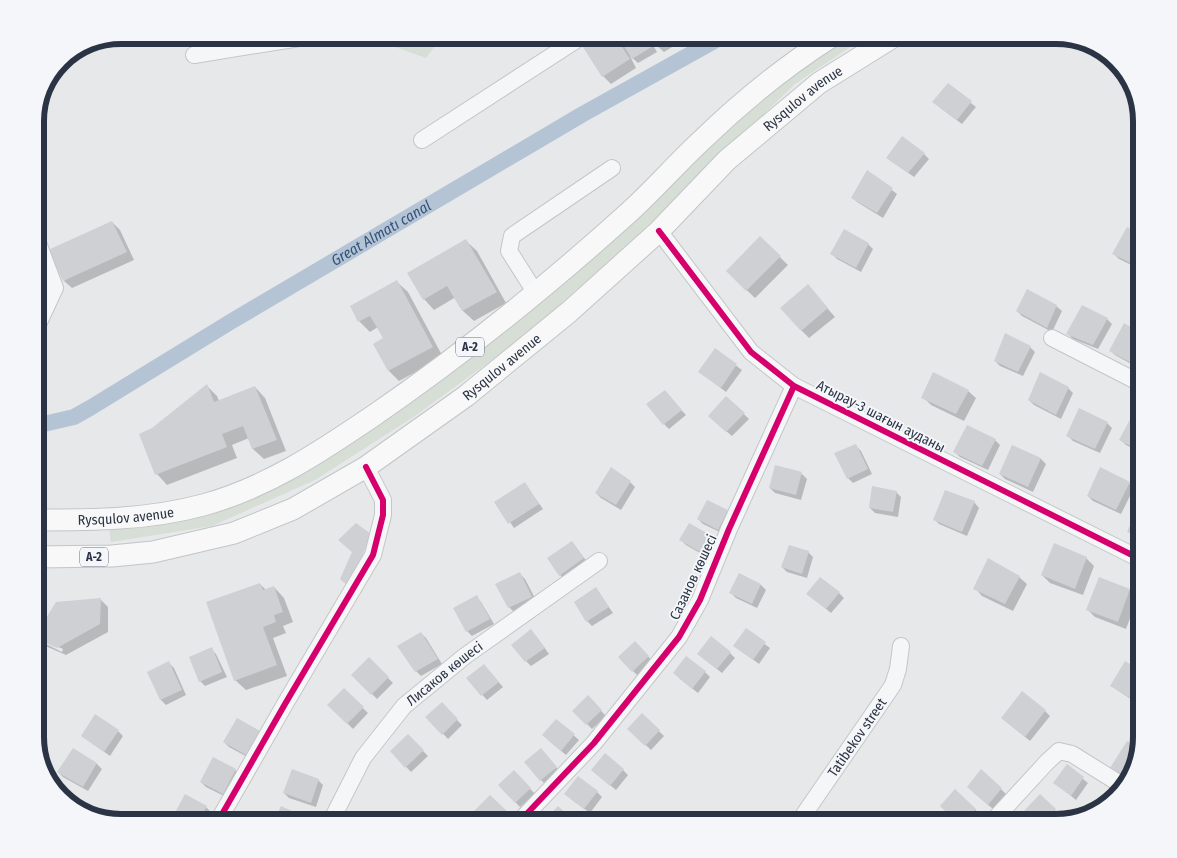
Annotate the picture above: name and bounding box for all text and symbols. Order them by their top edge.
street label: Rysqulov avenue [760,62,846,135]
water label: Great Almatı canal [328,197,434,270]
street label: Rysqulov avenue [459,330,545,404]
road number: A-2 [456,338,484,357]
street label: Атырау-3 шағын ауданы [814,377,948,456]
street label: Rysqulov avenue [78,504,175,529]
street label: Сазанов көшесі [666,532,721,623]
road number: A-2 [80,548,108,566]
street label: Лисаков көшесі [403,638,486,710]
street label: Tatibekov street [824,695,891,780]

